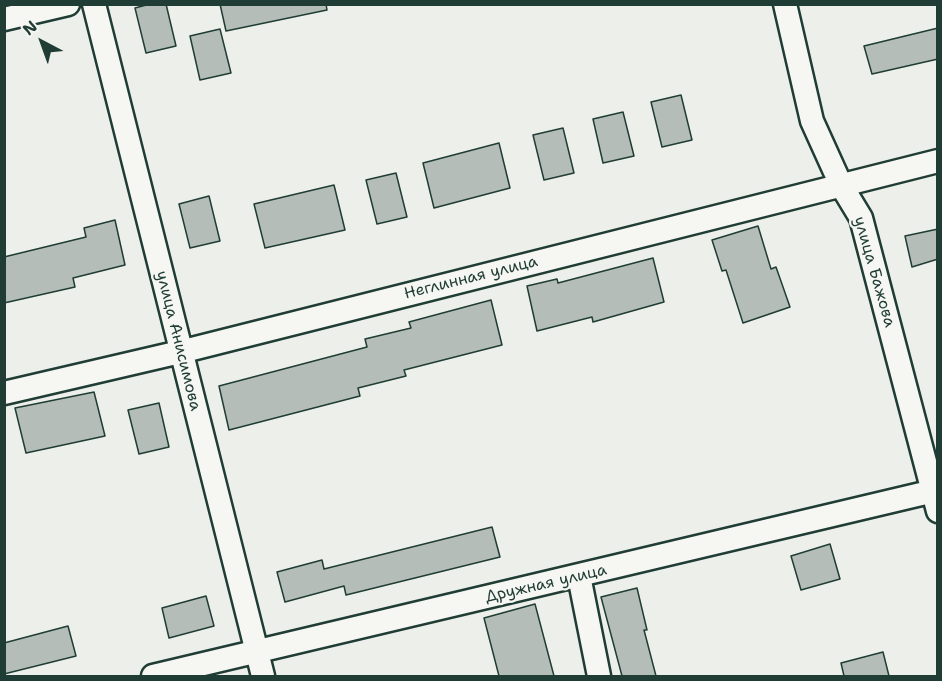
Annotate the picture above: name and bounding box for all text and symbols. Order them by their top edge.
north arrow [12,12,72,72]
text: N [18,16,42,40]
street label: улица Бажова [849,215,899,329]
street label: Неглинная улица [402,252,540,304]
street label: улица Анисимова [151,269,205,413]
street label: Дружная улица [483,561,609,607]

